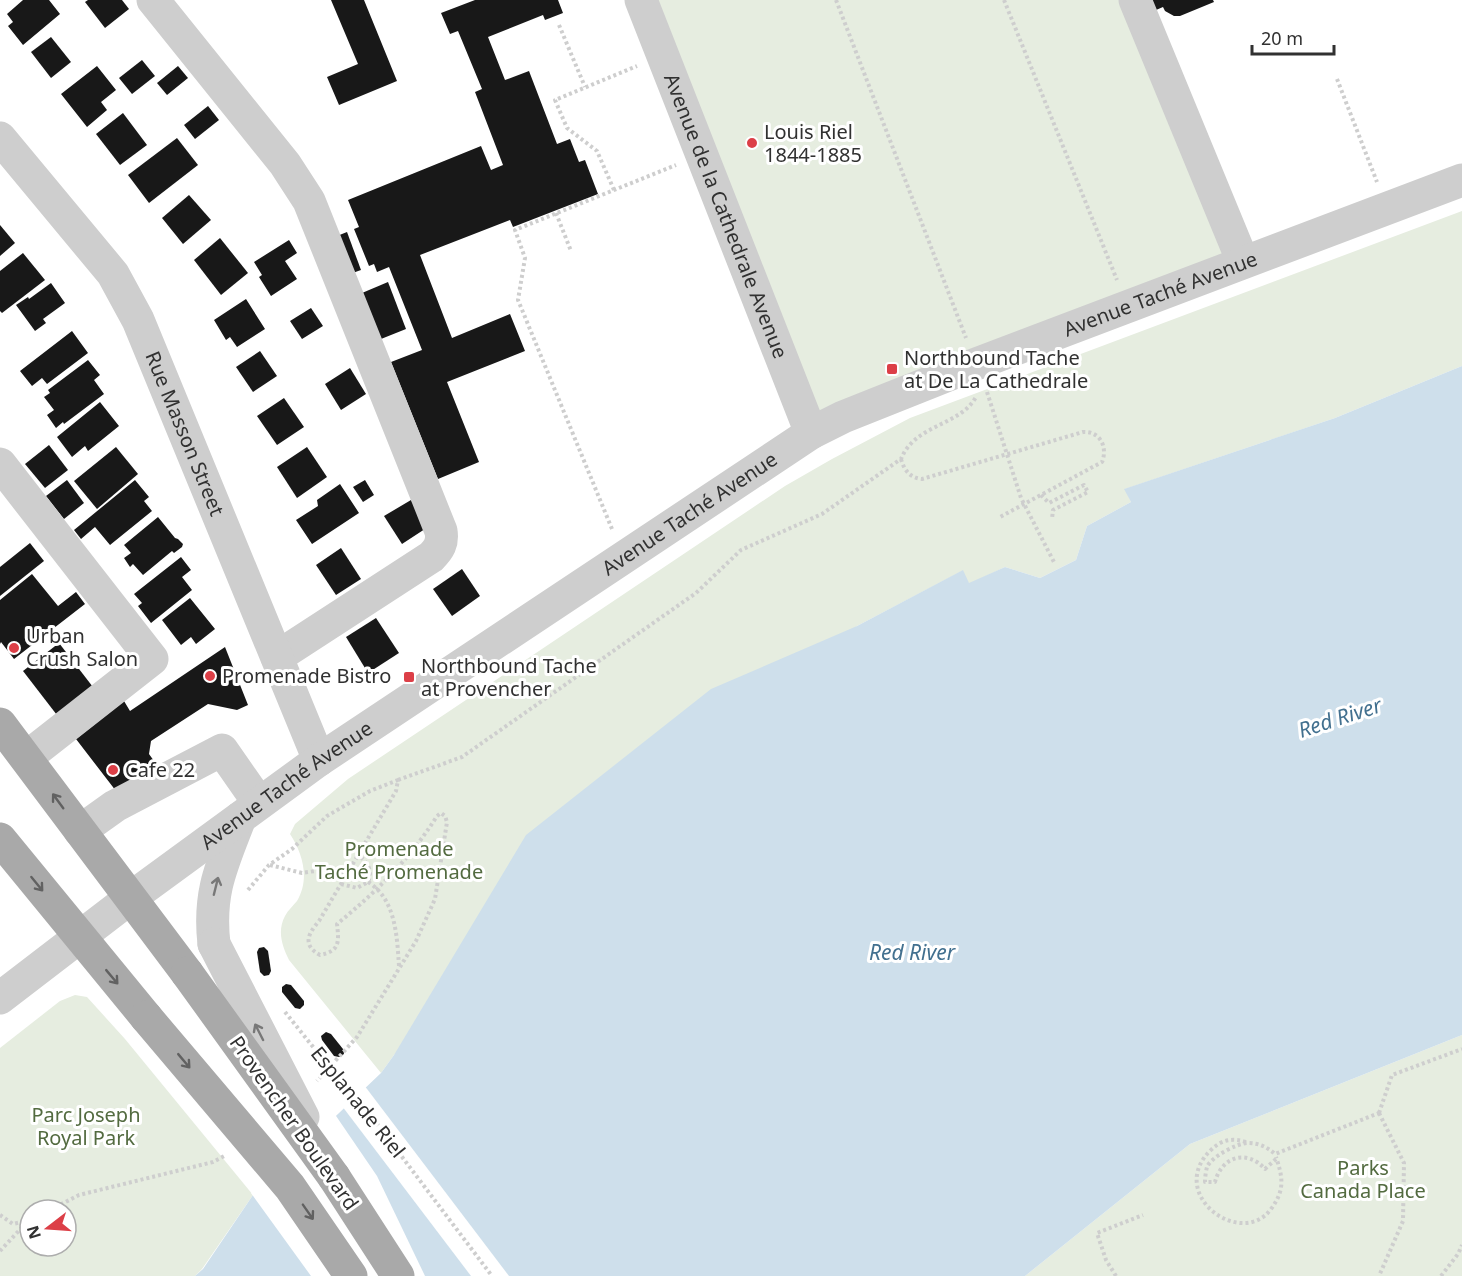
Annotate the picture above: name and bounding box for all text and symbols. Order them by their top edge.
scale bar [1252,18,1334,56]
text: 20 m [1261,26,1303,50]
street label: Avenue de la Cathedrale Avenue [658,69,794,362]
place label: Louis Riel 1844-1885 [764,118,862,168]
marker: Louis Riel 1844-1885 [745,136,759,150]
street label: Avenue Taché Avenue [1060,245,1261,343]
place label: Northbound Tache at De La Cathedrale [904,344,1088,394]
street label: Rue Masson Street [139,347,231,520]
marker: Northbound Tache at De La Cathedrale [885,362,899,376]
street label: Avenue Taché Avenue [596,445,782,581]
place label: Urban Crush Salon [26,622,138,672]
marker: Urban Crush Salon [7,641,21,655]
place label: Northbound Tache at Provencher [421,652,597,702]
place label: Promenade Bistro [222,662,391,689]
marker: Promenade Bistro [203,669,217,683]
marker: Northbound Tache at Provencher [402,670,416,684]
water label: Red River [1294,690,1387,744]
street label: Avenue Taché Avenue [195,714,377,855]
place label: Cafe 22 [125,756,195,783]
marker: Cafe 22 [106,763,120,777]
one-way arrow [52,793,64,809]
park label: Promenade Taché Promenade [315,835,483,885]
one-way arrow [30,876,43,892]
one-way arrow [210,877,222,896]
water label: Red River [869,938,957,966]
one-way arrow [106,969,119,985]
one-way arrow [253,1023,265,1041]
street label: Provencher Boulevard [224,1030,365,1215]
street label: Esplanade Riel [305,1040,412,1163]
one-way arrow [177,1053,190,1069]
park label: Parc Joseph Royal Park [31,1101,141,1151]
park label: Parks Canada Place [1300,1154,1426,1204]
north arrow [18,1198,78,1258]
one-way arrow [302,1203,314,1219]
text: N [21,1223,46,1242]

